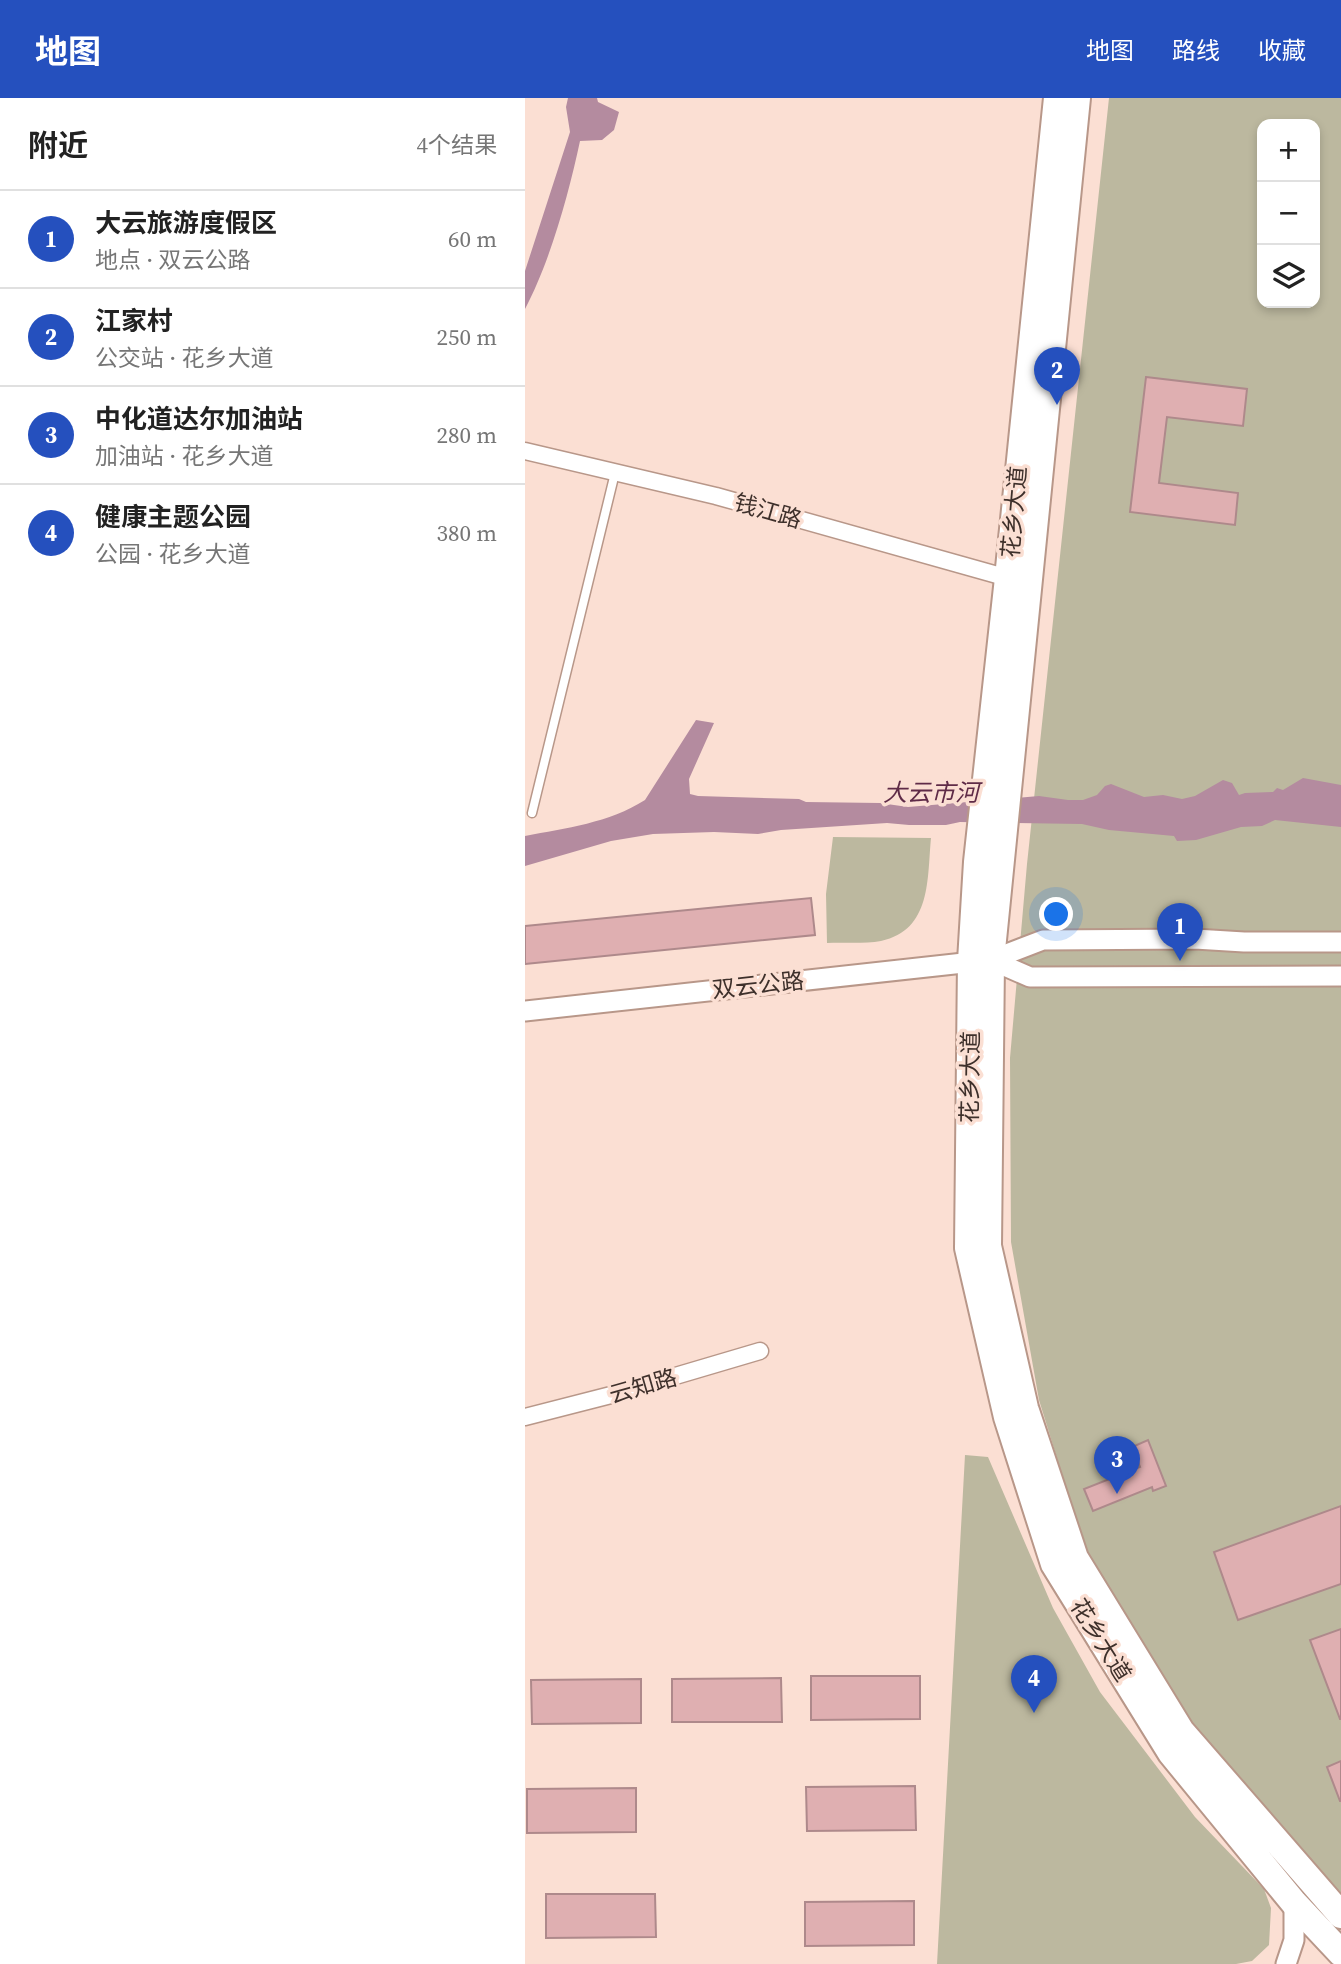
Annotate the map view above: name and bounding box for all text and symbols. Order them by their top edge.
text: 地图 [35,29,101,74]
text: 地图 [1086,34,1134,67]
text: 路线 [1172,34,1220,67]
text: 收藏 [1258,34,1306,67]
map controls [1257,119,1320,308]
button: + [1257,119,1320,182]
text: 附近 [28,125,88,166]
text: 4个结果 [417,129,497,161]
button: − [1257,182,1320,245]
text: 大云旅游度假区 [95,205,277,241]
text: 1 [45,223,57,255]
text: 60 m [448,223,497,255]
text: 地点 · 双云公路 [95,244,251,276]
button: layers [1257,245,1320,308]
text: 江家村 [95,303,173,339]
text: 2 [45,321,57,353]
text: 250 m [436,321,497,353]
text: 公交站 · 花乡大道 [95,342,274,374]
pin: 2 [1034,347,1080,405]
text: 中化道达尔加油站 [95,401,303,437]
text: 3 [45,419,57,451]
text: 280 m [436,419,497,451]
text: 加油站 · 花乡大道 [95,440,274,472]
street label: 花乡大道 [994,465,1034,559]
street label: 钱江路 [730,486,806,536]
text: 健康主题公园 [95,499,251,535]
text: 4 [45,517,57,549]
text: 380 m [436,517,497,549]
text: 公园 · 花乡大道 [95,538,251,570]
water label: 大云市河 [883,776,983,809]
your location [1039,897,1073,931]
pin: 1 [1157,903,1203,961]
street label: 双云公路 [711,964,805,1006]
street label: 花乡大道 [953,1031,987,1123]
street label: 云知路 [605,1361,681,1411]
pin: 3 [1094,1436,1140,1494]
street label: 花乡大道 [1063,1593,1139,1687]
pin: 4 [1011,1655,1057,1713]

